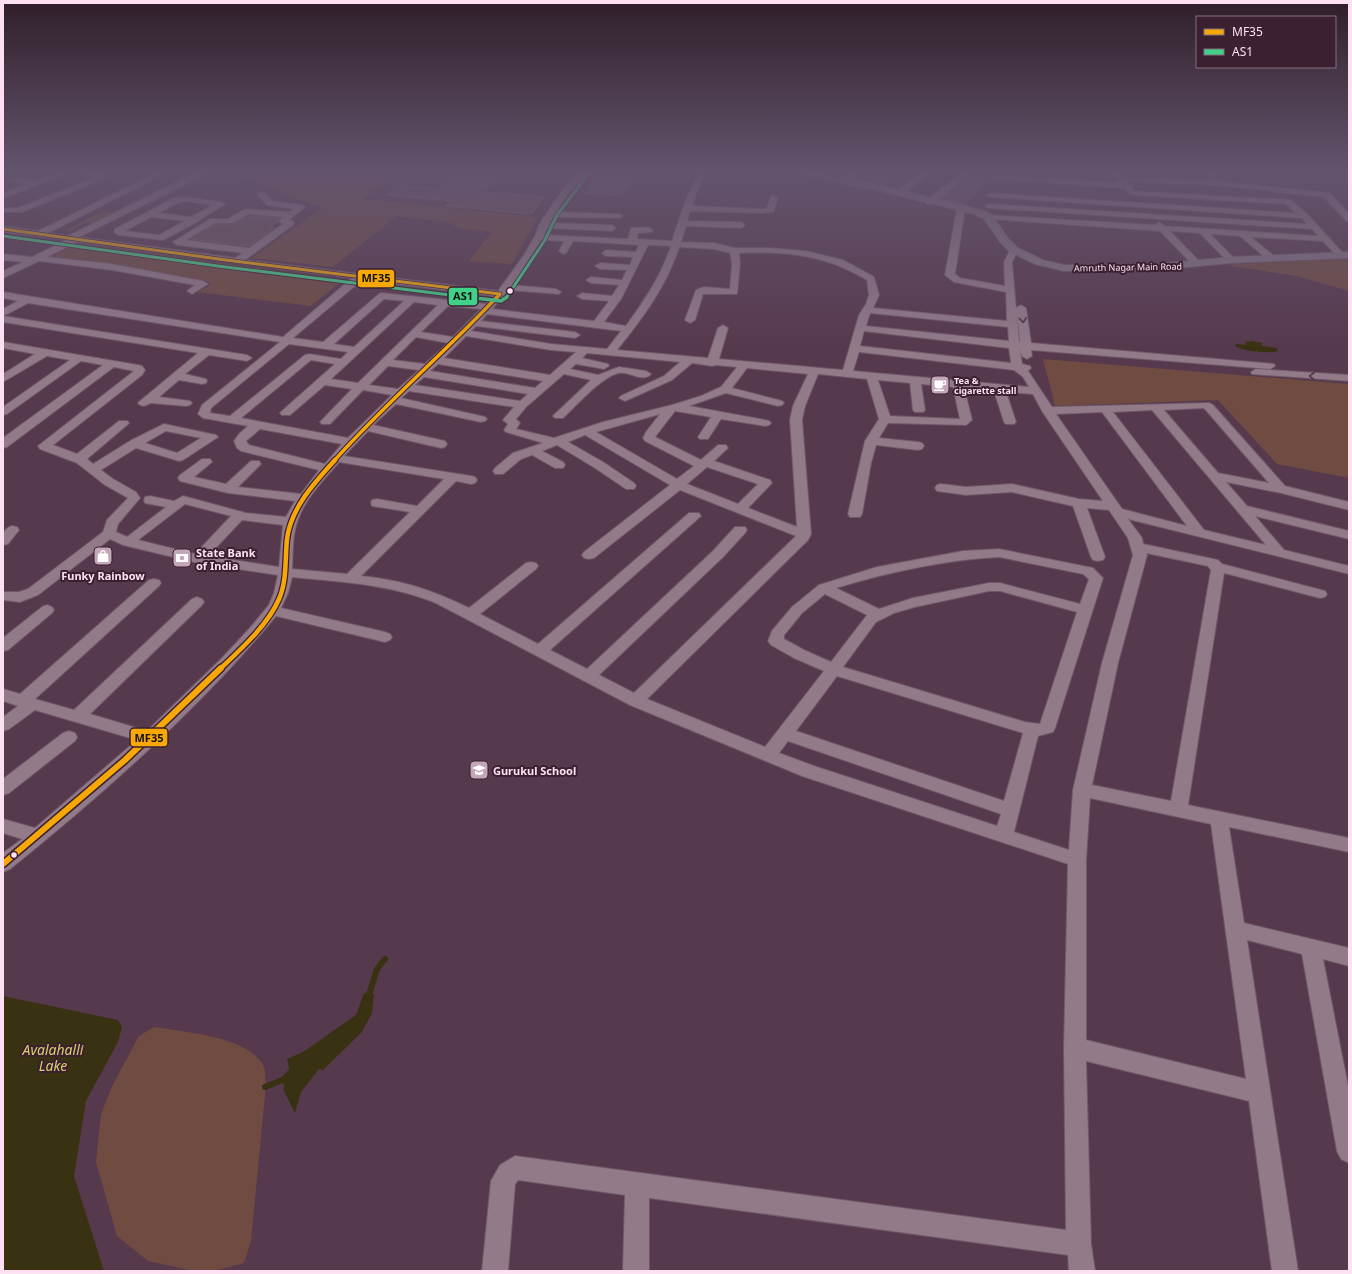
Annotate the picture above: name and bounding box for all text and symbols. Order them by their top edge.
legend [1196,16,1336,68]
text: MF35 [1232,23,1263,40]
text: AS1 [1232,43,1253,60]
street label: Amruth Nagar Main Road [1074,260,1182,274]
line badge: MF35 [357,269,395,288]
text: MF35 [362,270,391,285]
unlabelled marker [505,286,515,296]
line badge: AS1 [448,287,478,306]
text: AS1 [453,288,473,303]
one-way arrow [1018,317,1027,323]
one-way arrow [1309,371,1315,380]
cafe icon: Tea & cigarette stall [929,374,951,396]
place label: Tea & cigarette stall [954,374,1017,397]
shop icon: Funky Rainbow [92,545,114,567]
place label: State Bank of India [196,545,256,573]
bank icon: State Bank of India [171,547,193,569]
place label: Funky Rainbow [61,568,145,583]
line badge: MF35 [130,728,168,747]
text: MF35 [135,730,164,745]
school or university icon: Gurukul School [468,759,490,781]
place label: Gurukul School [493,763,576,778]
unlabelled marker [9,850,19,860]
water label: Avalahalli Lake [22,1040,84,1075]

